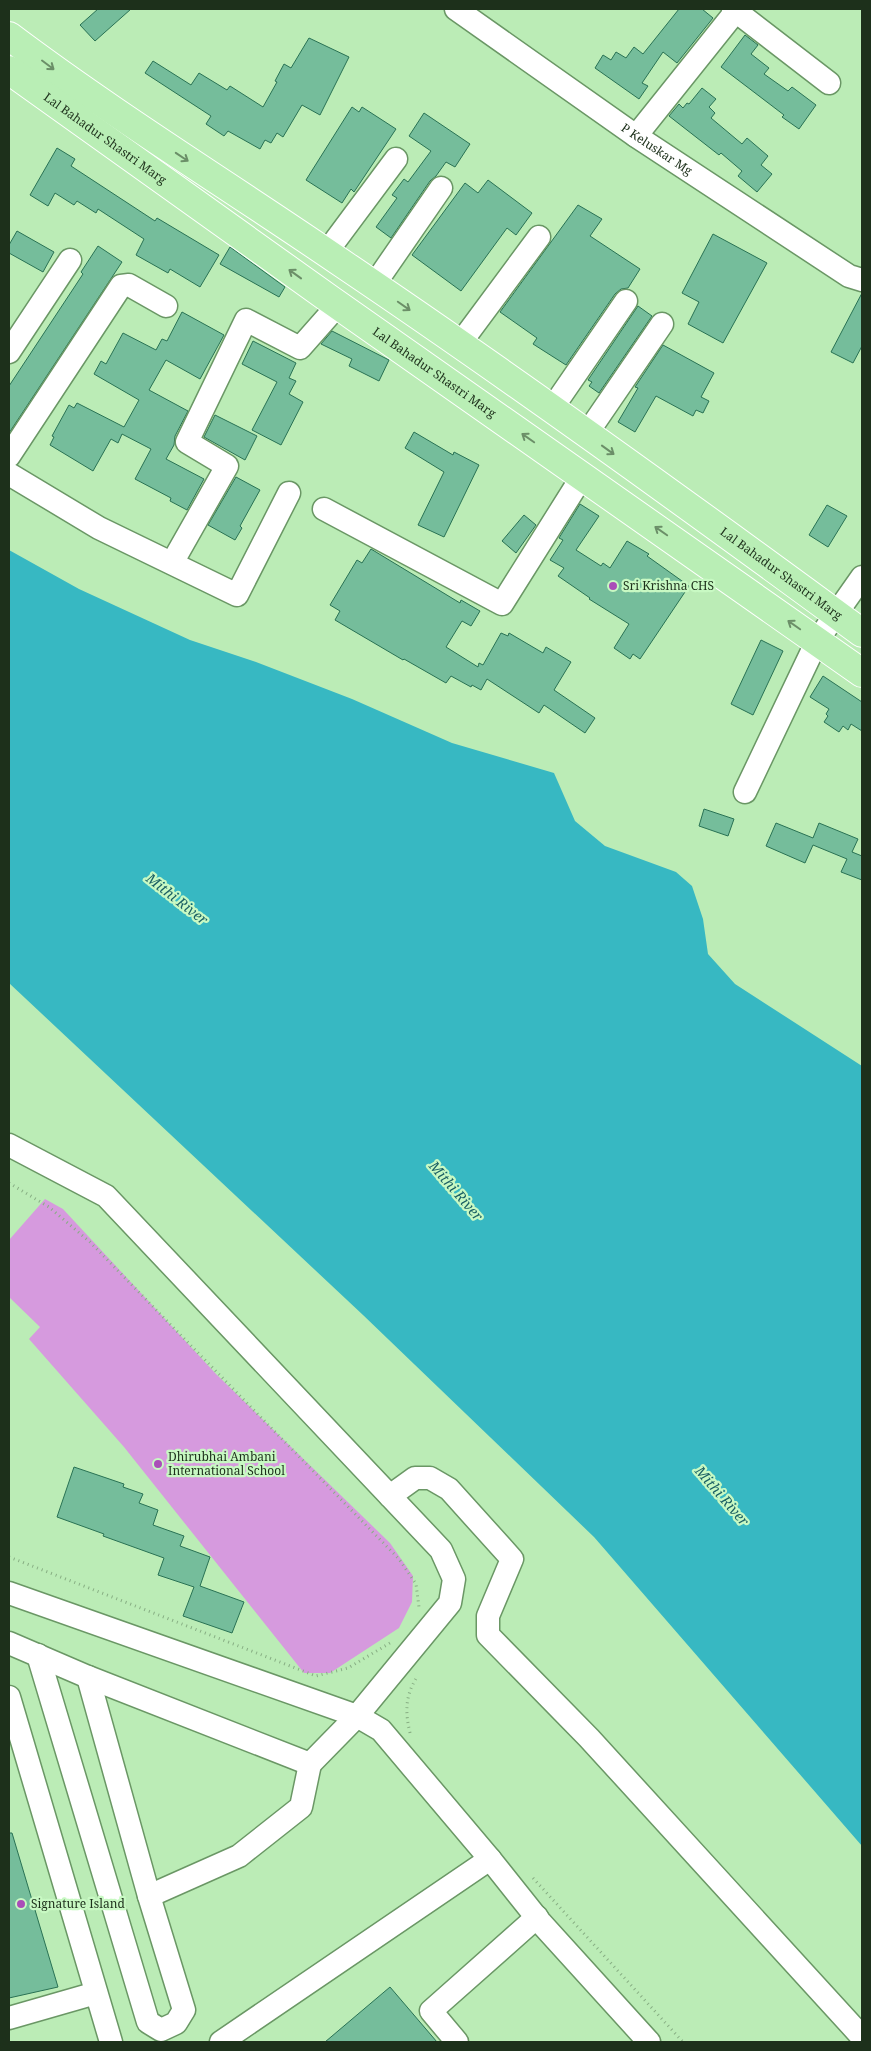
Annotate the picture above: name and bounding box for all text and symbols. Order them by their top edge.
one-way arrow [41,60,54,71]
street label: Lal Bahadur Shastri Marg [40,88,171,188]
street label: P Keluskar Mg [618,119,696,179]
one-way arrow [175,152,189,162]
one-way arrow [288,269,302,279]
one-way arrow [397,301,411,311]
street label: Lal Bahadur Shastri Marg [369,323,500,422]
one-way arrow [522,432,535,443]
one-way arrow [601,445,615,455]
street label: Lal Bahadur Shastri Marg [717,523,846,624]
one-way arrow [654,526,668,536]
place label: Sri Krishna CHS [623,577,714,594]
marker: Sri Krishna CHS [607,580,619,592]
one-way arrow [787,620,801,630]
water label: Mithi River [142,868,212,929]
water label: Mithi River [424,1156,488,1225]
place label: Dhirubhai Ambani International School [168,1448,285,1479]
marker: Dhirubhai Ambani International School [152,1458,164,1470]
water label: Mithi River [690,1461,754,1530]
place label: Signature Island [31,1895,125,1912]
marker: Signature Island [15,1898,27,1910]

